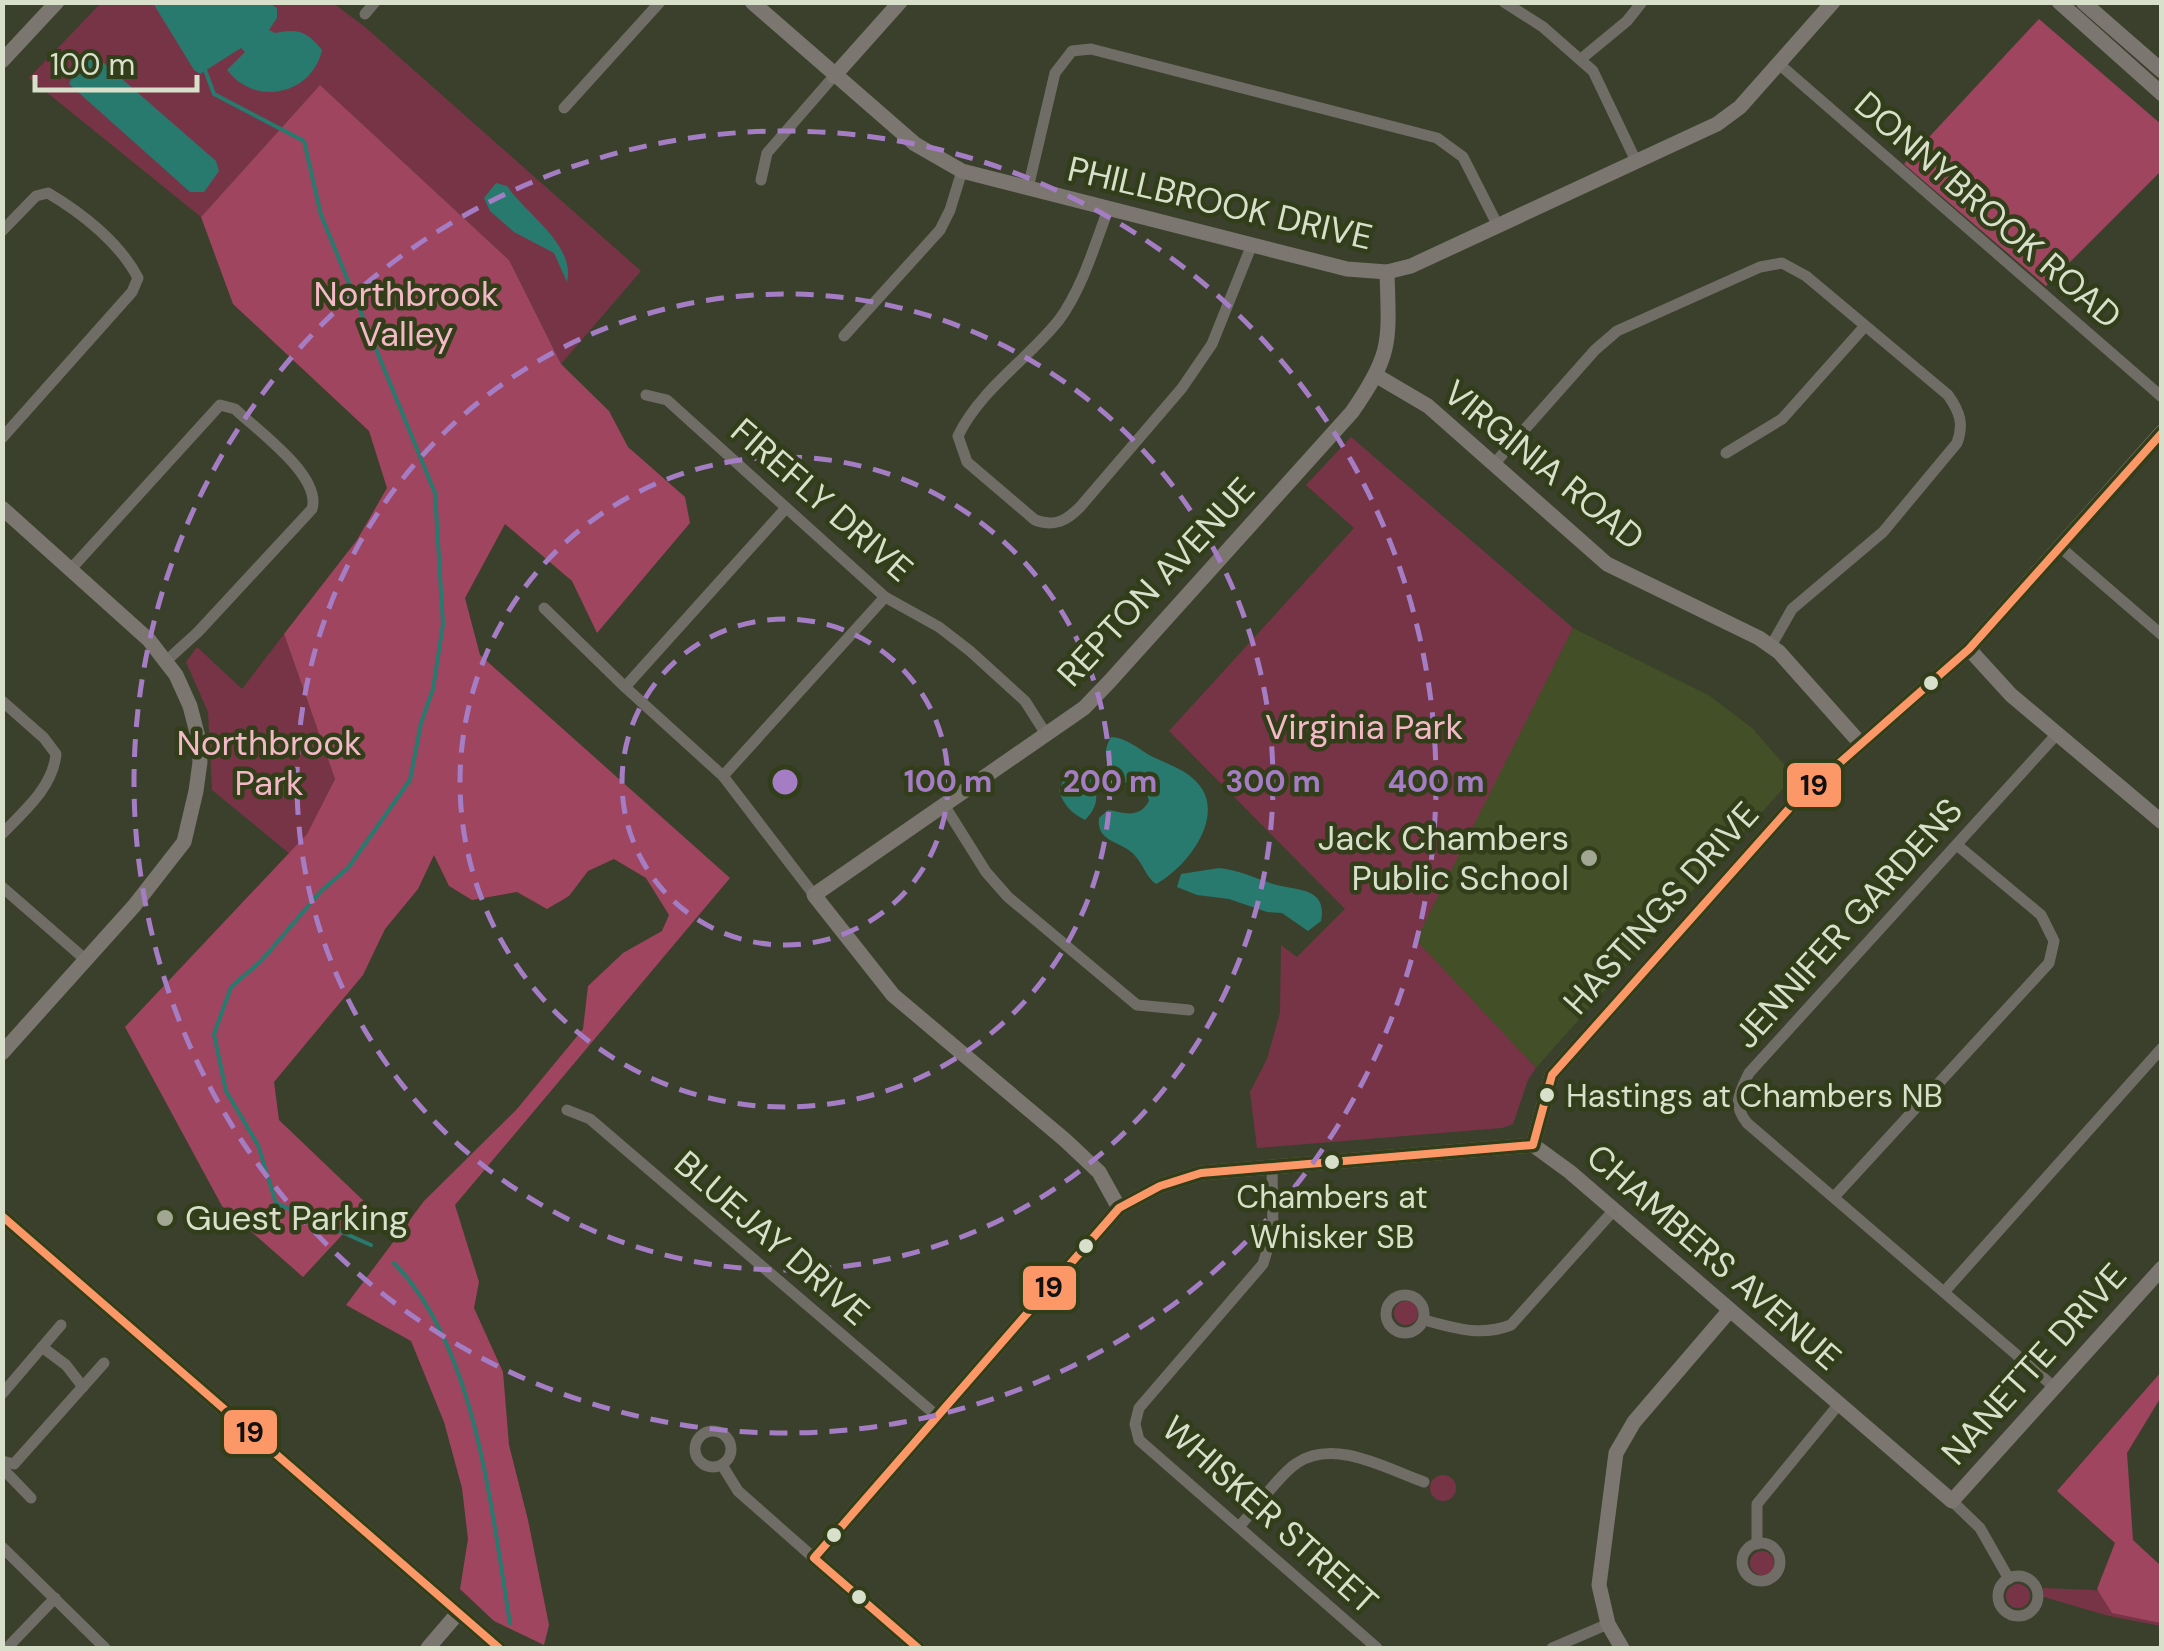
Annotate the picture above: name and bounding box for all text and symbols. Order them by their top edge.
scale bar [35,30,198,92]
text: 100 m [50,45,135,84]
street label: DONNYBROOK ROAD [1845,81,2131,339]
street label: PHILLBROOK DRIVE [1063,146,1377,260]
park label: Northbrook Valley [313,271,499,357]
street label: VIRGINIA ROAD [1434,370,1654,560]
street label: FIREFLY DRIVE [721,408,923,592]
street label: REPTON AVENUE [1047,468,1265,696]
unlabelled marker [1921,673,1941,693]
park label: Virginia Park [1265,704,1463,750]
park label: Northbrook Park [176,720,362,806]
line badge: 19 [1785,761,1843,809]
text: 100 m [904,762,992,801]
text: 200 m [1063,762,1157,801]
text: 300 m [1225,762,1321,801]
text: 400 m [1387,762,1485,801]
centre of rings [767,764,803,800]
text: 19 [1800,767,1828,804]
street label: JENNIFER GARDENS [1723,788,1973,1058]
street label: HASTINGS DRIVE [1553,792,1769,1024]
place label: Jack Chambers Public School [1318,815,1569,901]
marker: Jack Chambers Public School [1578,847,1600,869]
place label: Hastings at Chambers NB [1566,1075,1943,1117]
marker: Hastings at Chambers NB [1537,1085,1557,1105]
street label: CHAMBERS AVENUE [1577,1134,1851,1380]
street label: BLUEJAY DRIVE [665,1141,879,1335]
marker: Chambers at Whisker SB [1322,1152,1342,1172]
place label: Chambers at Whisker SB [1236,1176,1428,1258]
place label: Guest Parking [185,1195,408,1241]
marker: Guest Parking [154,1207,176,1229]
unlabelled marker [1076,1236,1096,1256]
street label: NANETTE DRIVE [1931,1253,2137,1475]
line badge: 19 [1021,1264,1078,1312]
text: 19 [1035,1269,1063,1306]
street label: WHISKER STREET [1152,1406,1388,1624]
line badge: 19 [222,1408,279,1456]
text: 19 [236,1414,264,1451]
unlabelled marker [824,1525,844,1545]
unlabelled marker [849,1587,869,1607]

